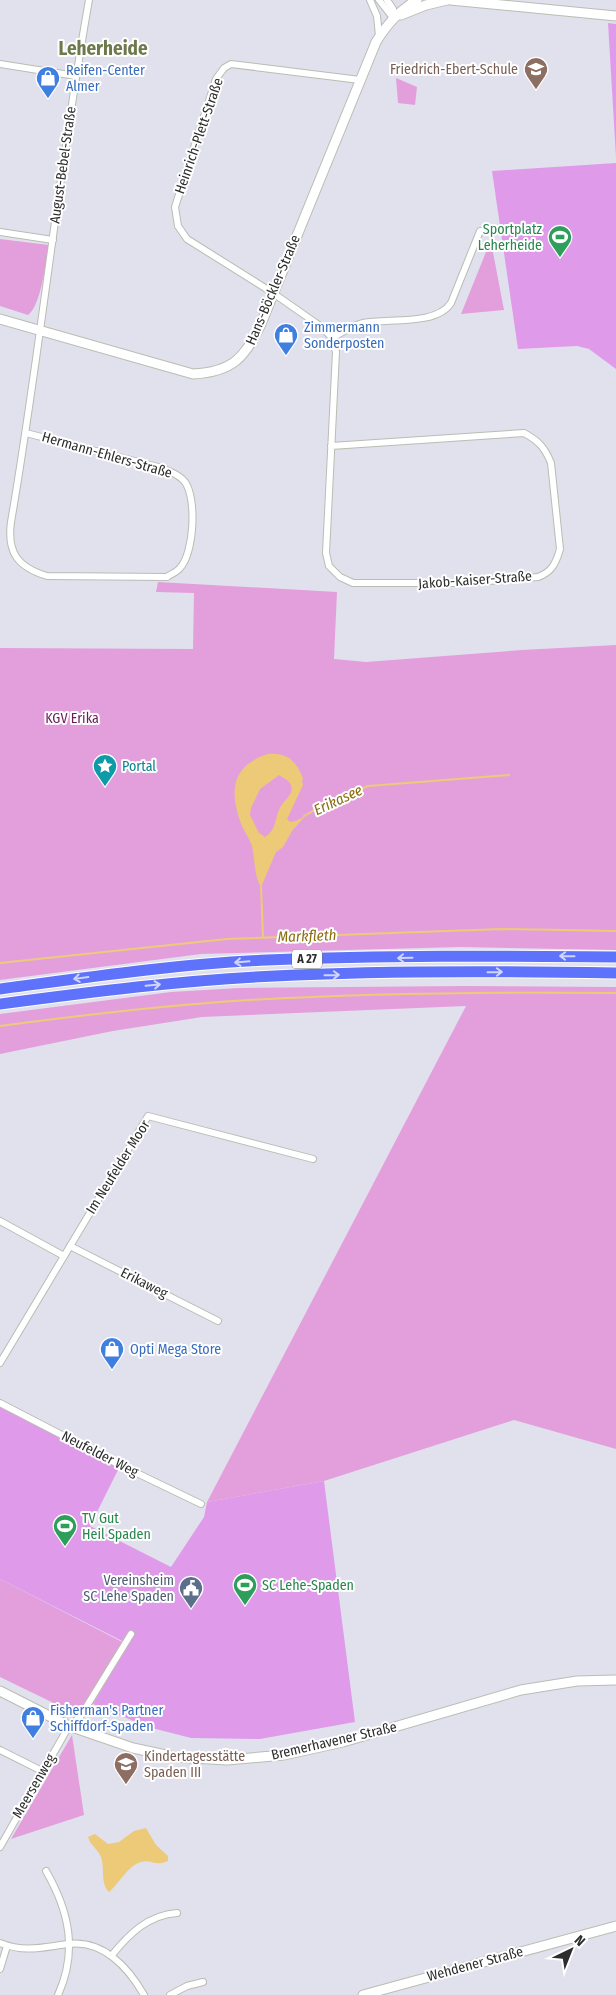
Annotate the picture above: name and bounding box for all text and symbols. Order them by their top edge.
district label: Leherheide [58,37,148,60]
school or university icon: Friedrich-Ebert-Schule [523,56,549,90]
place label: Friedrich-Ebert-Schule [390,61,518,78]
place label: Reifen-Center Almer [66,62,145,95]
shop icon: Reifen-Center Almer [35,65,61,99]
street label: Heinrich-Plett-Straße [171,76,227,196]
street label: August-Bebel-Straße [46,105,80,225]
place label: Sportplatz Leherheide [478,221,542,254]
sports icon: Sportplatz Leherheide [547,224,573,258]
street label: Hans-Böckler-Straße [242,232,304,348]
place label: Zimmermann Sonderposten [304,319,384,352]
shop icon: Zimmermann Sonderposten [273,322,299,356]
street label: Hermann-Ehlers-Straße [40,428,174,482]
street label: Jakob-Kaiser-Straße [418,568,532,592]
park label: KGV Erika [45,710,99,727]
place icon: Portal [92,753,118,787]
place label: Portal [122,758,156,775]
water label: Erikasee [311,781,365,819]
water label: Markfleth [277,926,337,946]
road number: A 27 [292,950,322,969]
one-way arrow [560,951,576,961]
one-way arrow [397,953,413,962]
one-way arrow [235,957,251,967]
one-way arrow [486,967,502,976]
one-way arrow [324,970,340,979]
one-way arrow [73,973,89,983]
one-way arrow [144,981,160,990]
street label: Im Neufelder Moor [82,1117,154,1217]
street label: Erikaweg [118,1264,171,1302]
shop icon: Opti Mega Store [99,1336,125,1370]
place label: Opti Mega Store [130,1341,221,1358]
street label: Neufelder Weg [59,1427,142,1481]
place label: TV Gut Heil Spaden [82,1510,151,1543]
sports icon: TV Gut Heil Spaden [52,1513,78,1547]
place label: Vereinsheim SC Lehe Spaden [83,1572,174,1605]
sports icon: SC Lehe-Spaden [232,1572,258,1606]
public building icon: Vereinsheim SC Lehe Spaden [178,1575,204,1609]
place label: SC Lehe-Spaden [262,1577,354,1594]
place label: Fisherman's Partner Schiffdorf-Spaden [50,1702,163,1735]
shop icon: Fisherman's Partner Schiffdorf-Spaden [20,1705,46,1739]
street label: Bremerhavener Straße [269,1718,399,1764]
place label: Kindertagesstätte Spaden III [144,1748,245,1781]
street label: Meersenweg [9,1750,59,1821]
school or university icon: Kindertagesstätte Spaden III [113,1751,139,1785]
north arrow [546,1925,596,1975]
text: N [571,1932,588,1950]
street label: Wehdener Straße [425,1943,525,1985]

